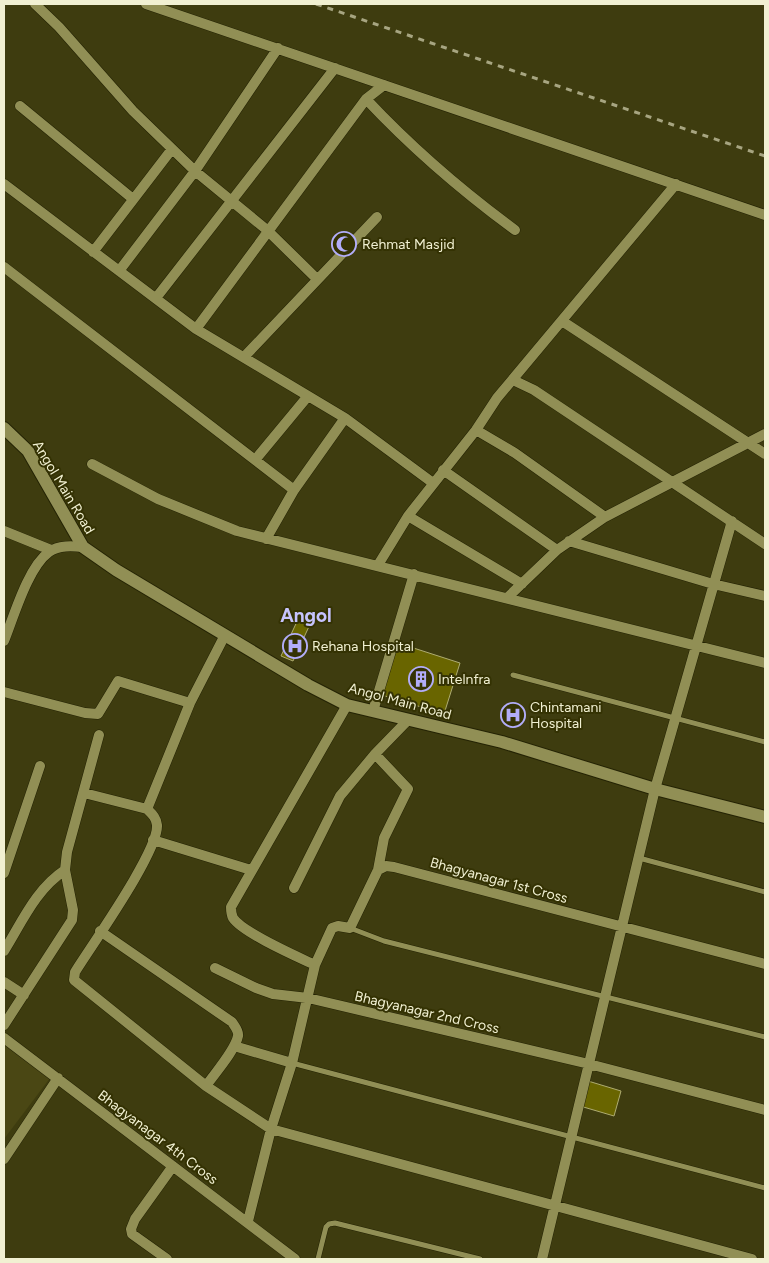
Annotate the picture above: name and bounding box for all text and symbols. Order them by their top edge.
mosque icon: Rehmat Masjid [331,231,357,257]
place label: Rehmat Masjid [362,236,455,253]
street label: Angol Main Road [29,437,98,537]
district label: Angol [280,604,332,627]
hospital icon: Rehana Hospital [282,633,308,659]
place label: Rehana Hospital [312,638,414,655]
building icon: Intelnfra [408,666,434,692]
place label: Intelnfra [438,671,490,688]
street label: Angol Main Road [347,680,453,723]
place label: Chintamani Hospital [530,699,601,732]
hospital icon: Chintamani Hospital [500,702,526,728]
street label: Bhagyanagar 1st Cross [428,854,569,907]
street label: Bhagyanagar 2nd Cross [353,988,501,1037]
street label: Bhagyanagar 4th Cross [94,1087,221,1188]

